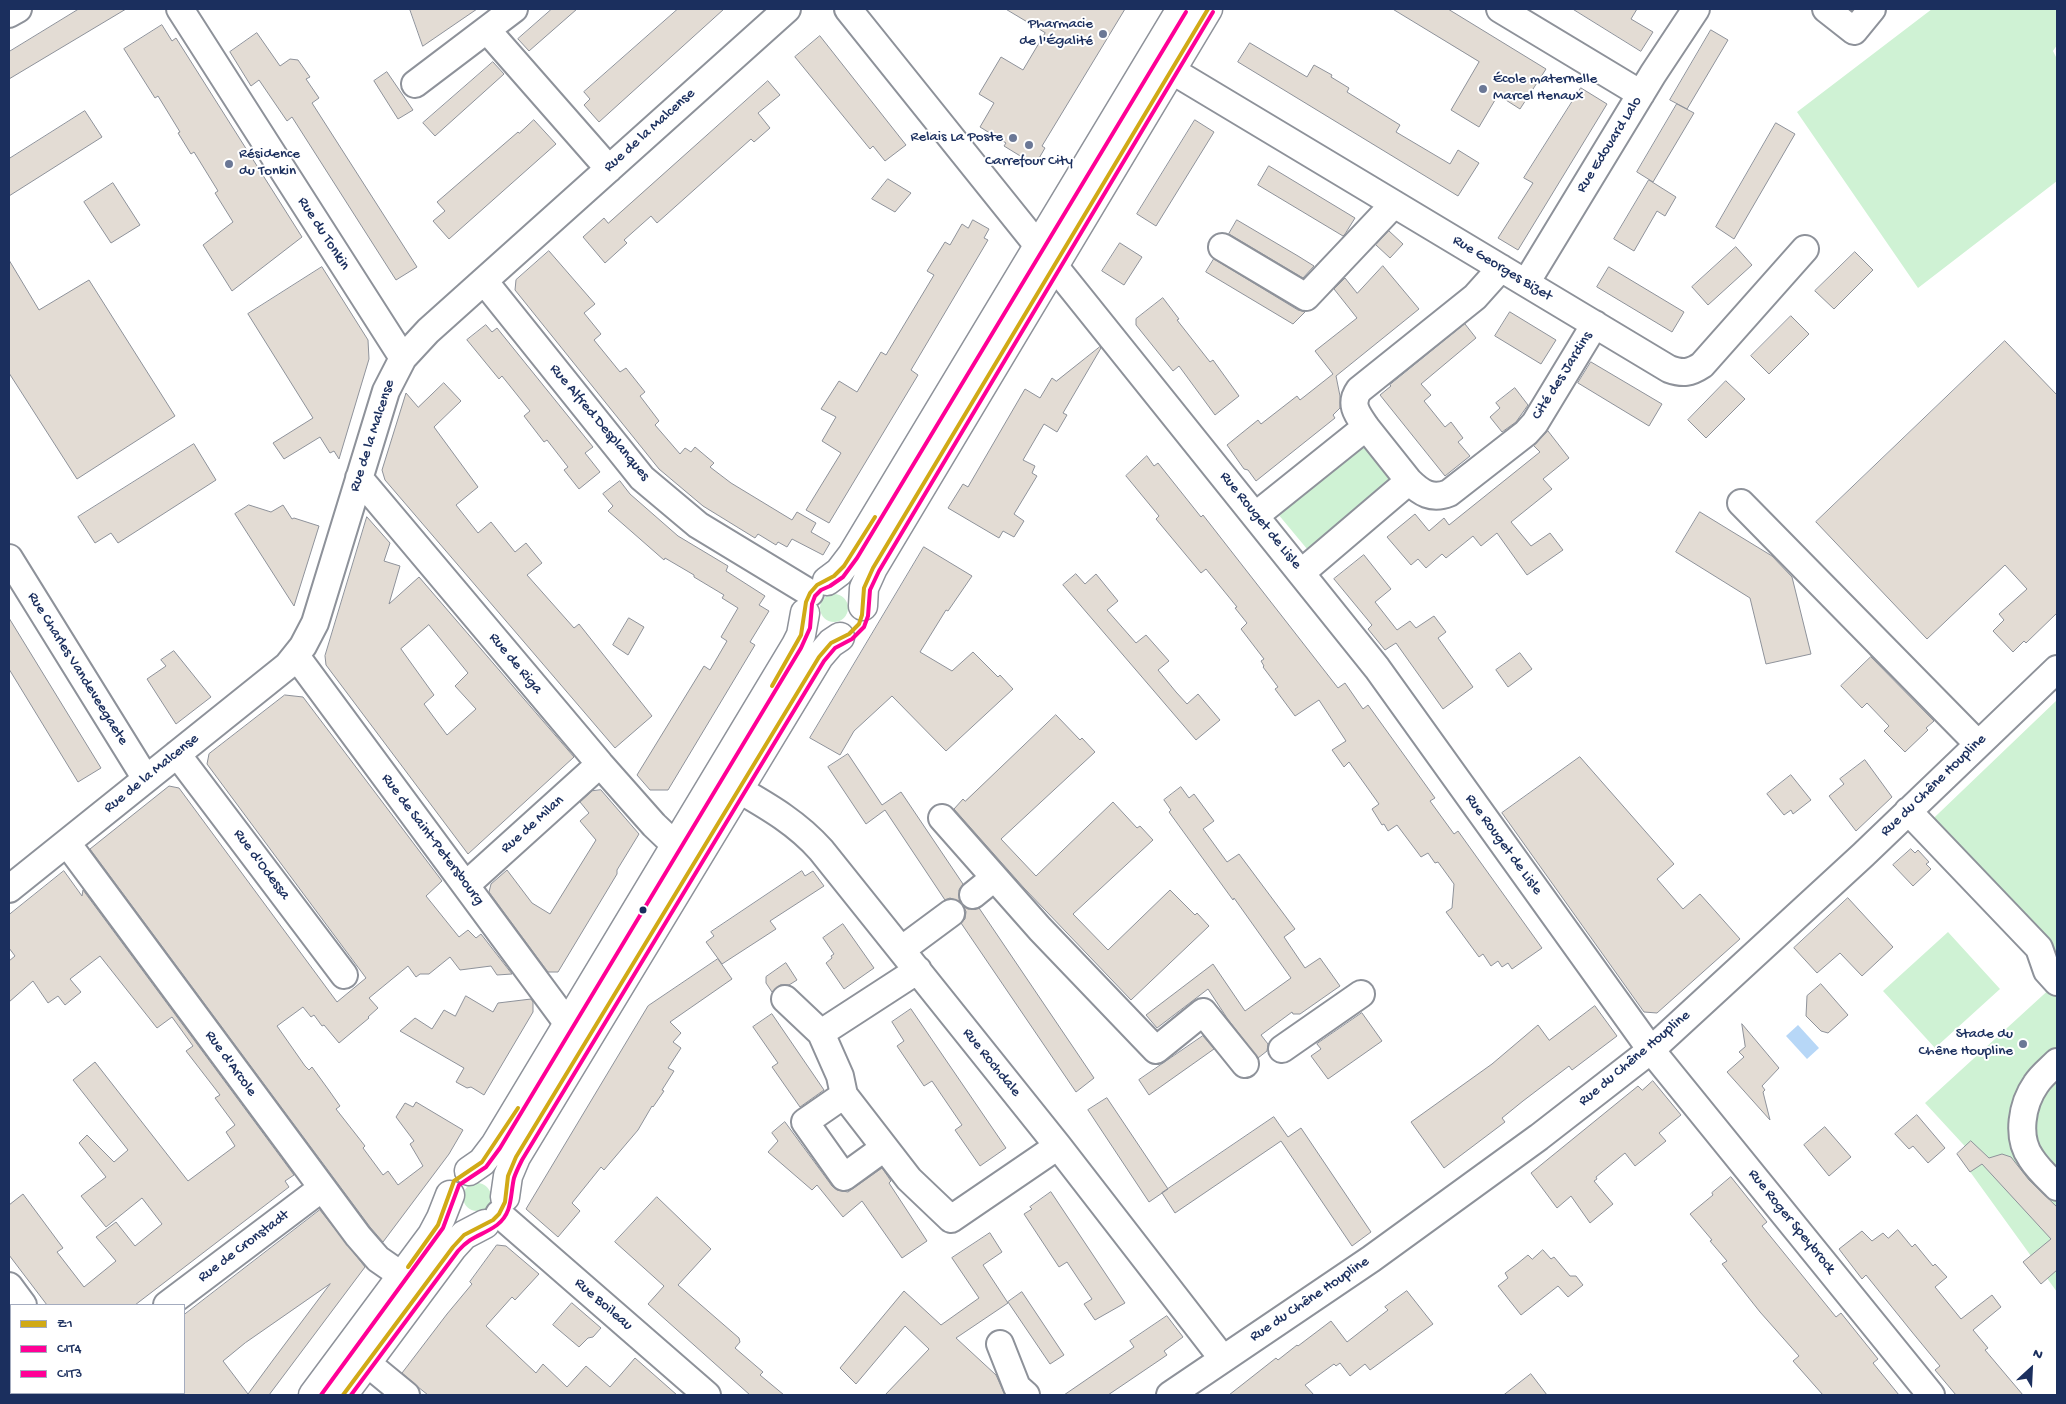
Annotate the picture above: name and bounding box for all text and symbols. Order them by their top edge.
place label: Pharmacie de l'Égalité [1019,16,1093,51]
marker: Pharmacie de l'Égalité [1097,28,1109,40]
place label: École maternelle Marcel Henaux [1493,71,1597,106]
marker: École maternelle Marcel Henaux [1477,83,1489,95]
street label: Rue de la Malcense [601,85,699,177]
street label: Rue Edouard Lalo [1573,94,1647,196]
place label: Relais La Poste [911,129,1003,147]
marker: Relais La Poste [1007,132,1019,144]
marker: Carrefour City [1023,139,1035,151]
place label: Résidence du Tonkin [239,146,300,181]
place label: Carrefour City [985,153,1073,171]
marker: Résidence du Tonkin [223,158,235,170]
street label: Rue du Tonkin [293,194,353,274]
street label: Rue Georges Bizet [1449,232,1555,306]
street label: Cité des Jardins [1529,329,1597,423]
street label: Rue Alfred Desplanques [545,361,653,485]
street label: Rue de la Malcense [346,378,400,494]
street label: Rue Rouget de Lisle [1215,469,1305,573]
street label: Rue Charles Vandeveegaete [22,589,132,749]
street label: Rue de Riga [484,630,546,698]
street label: Rue de la Malcense [101,730,203,818]
street label: Rue du Chêne Houpline [1877,731,1991,841]
street label: Rue de Saint-Petersbourg [377,771,487,909]
street label: Rue Rouget de Lisle [1460,791,1546,899]
street label: Rue de Milan [498,792,568,858]
street label: Rue d'Odessa [229,826,293,904]
unlabelled marker [638,905,648,915]
street label: Rue du Chêne Houpline [1576,1007,1694,1111]
street label: Rue Rochdale [958,1025,1024,1101]
place label: Stade du Chêne Houpline [1918,1026,2013,1061]
street label: Rue d'Arcole [200,1028,260,1100]
marker: Stade du Chêne Houpline [2017,1038,2029,1050]
street label: Rue Roger Speybrock [1743,1166,1839,1278]
street label: Rue de Cronstadt [195,1207,293,1287]
street label: Rue du Chêne Houpline [1247,1253,1373,1347]
street label: Rue Boileau [570,1275,636,1335]
legend [10,1304,185,1394]
text: Z1 [57,1315,73,1333]
text: CIT4 [57,1340,82,1358]
north arrow [2006,1344,2056,1394]
text: N [2030,1345,2045,1365]
text: CIT3 [57,1365,82,1383]

